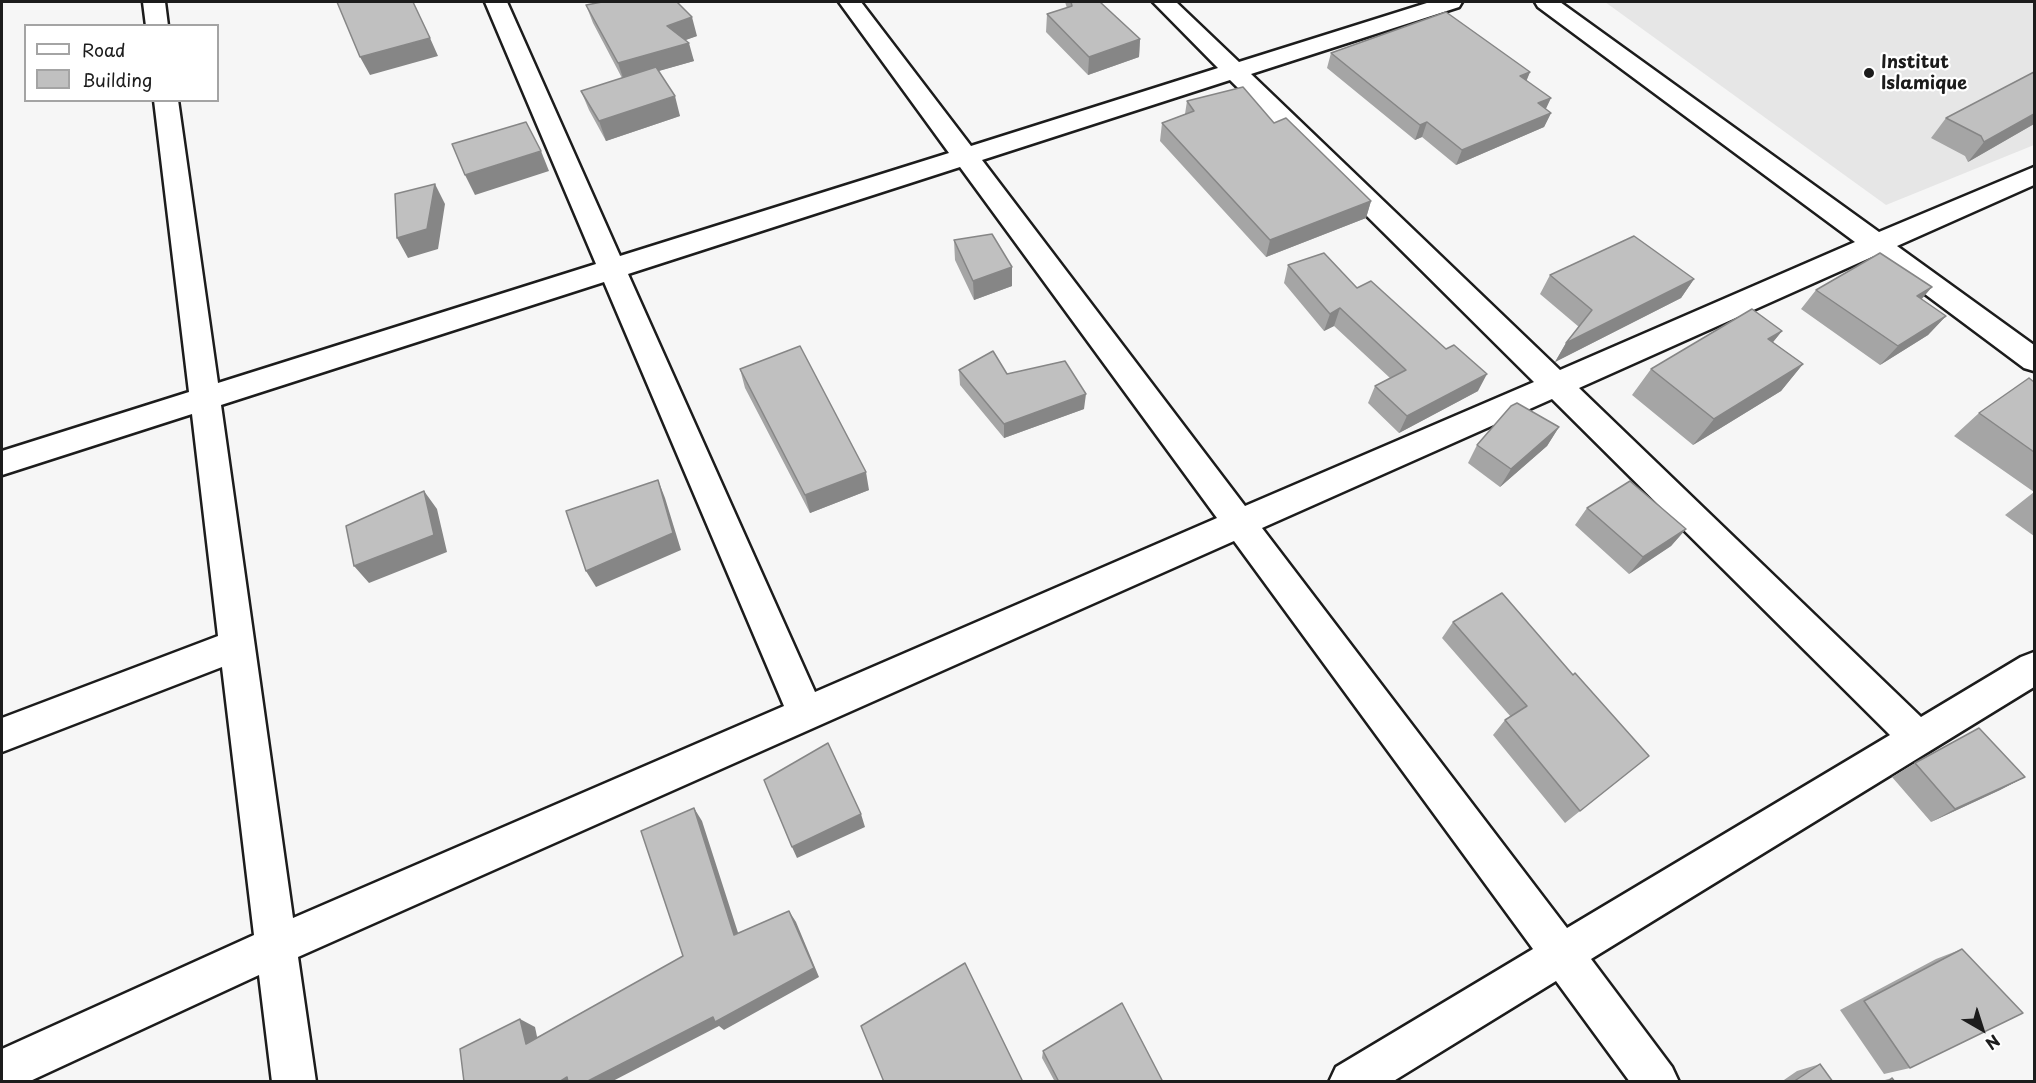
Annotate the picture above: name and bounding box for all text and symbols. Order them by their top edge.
legend [24,24,219,102]
text: Road [82,36,126,63]
place label: Institut Islamique [1881,52,1967,94]
text: Building [82,66,152,93]
marker: Institut Islamique [1862,66,1876,80]
north arrow [1952,999,2012,1059]
text: N [1981,1030,2006,1056]

